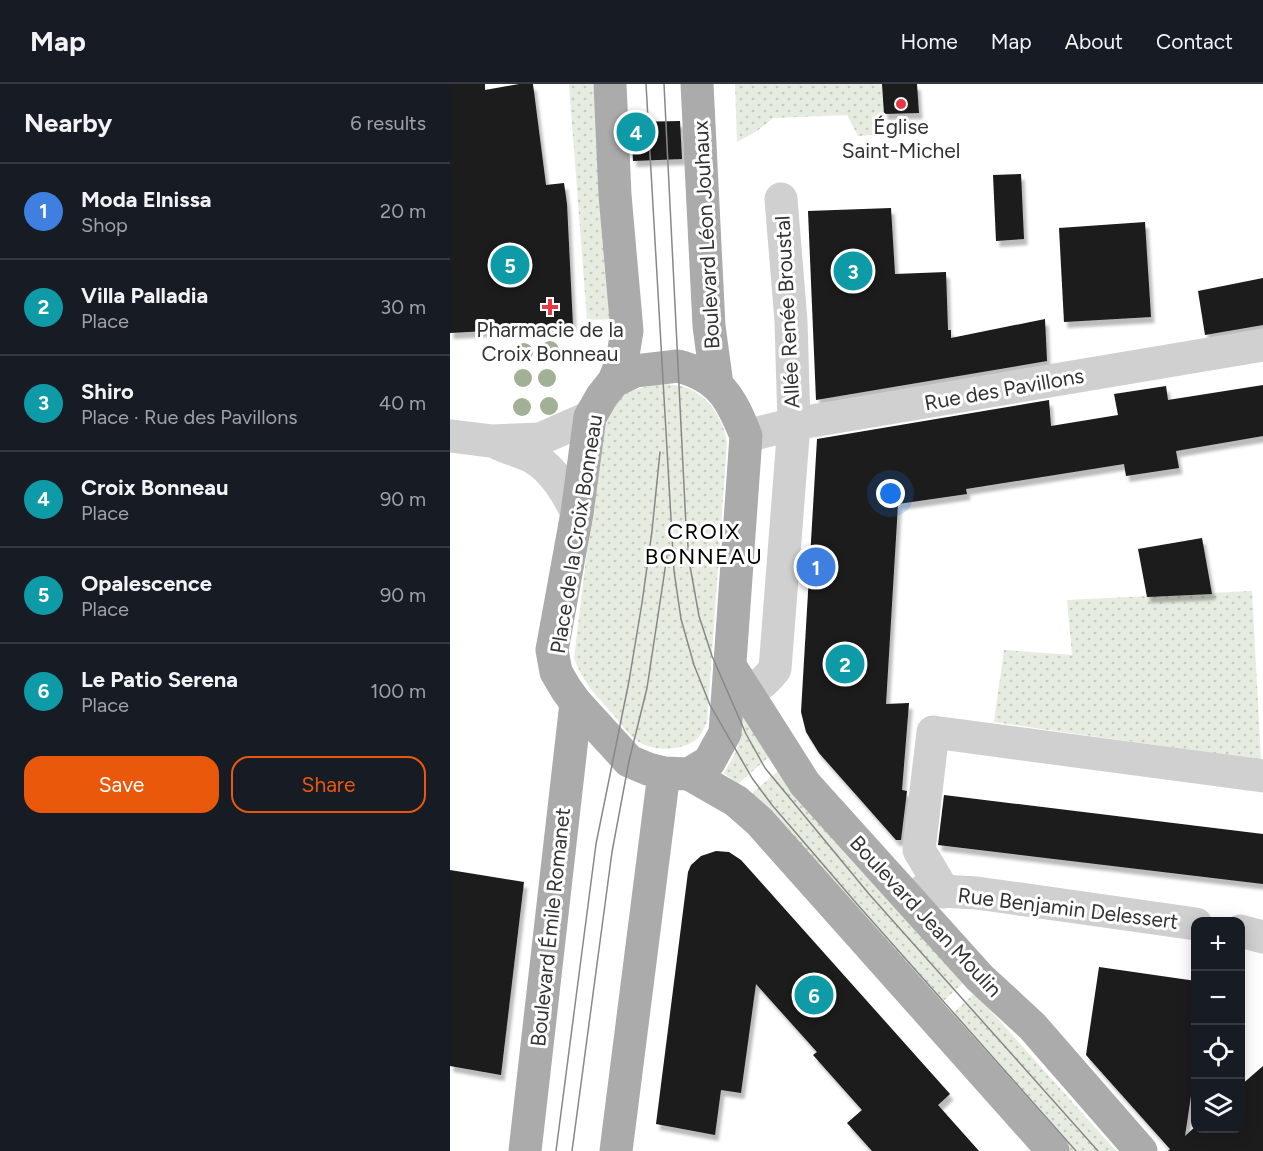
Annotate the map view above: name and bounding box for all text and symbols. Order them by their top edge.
text: Map [30,24,86,58]
text: Home [901,29,958,54]
text: Map [991,29,1032,54]
text: About [1065,29,1123,54]
text: Contact [1156,29,1233,54]
marker: Église Saint-Michel [894,97,908,111]
text: Nearby [24,107,112,139]
pin: 4 [616,110,656,154]
text: 6 results [350,111,426,135]
place label: Église Saint-Michel [842,114,960,163]
street label: Boulevard Léon Jouhaux [688,120,724,350]
text: Moda Elnissa [81,186,212,213]
text: 1 [39,199,48,223]
text: 20 m [380,199,426,223]
text: Shop [81,213,128,237]
street label: Allée Renée Broustal [769,215,805,409]
pin: 5 [490,242,530,288]
pin: 3 [834,248,872,294]
text: Villa Palladia [81,282,208,309]
text: 2 [38,295,49,319]
text: 30 m [380,295,426,319]
marker: Pharmacie de la Croix Bonneau [543,300,557,314]
text: Place [81,309,129,333]
place label: Pharmacie de la Croix Bonneau [476,317,624,366]
street label: Rue des Pavillons [922,363,1086,415]
text: Shiro [81,378,134,405]
text: 3 [38,391,49,415]
text: 40 m [379,391,426,415]
text: Place · Rue des Pavillons [81,405,298,429]
street label: Place de la Croix Bonneau [545,413,607,655]
text: Croix Bonneau [81,474,229,501]
your location [876,479,905,508]
text: 4 [37,487,50,511]
text: 90 m [380,487,426,511]
text: Place [81,501,129,525]
district label: CROIX BONNEAU [645,518,763,570]
pin: 1 [796,544,836,590]
text: Opalescence [81,570,212,597]
text: 5 [38,583,49,607]
text: 90 m [380,583,426,607]
text: Place [81,597,129,621]
pin: 2 [826,642,864,686]
text: Le Patio Serena [81,666,238,693]
text: 6 [38,679,49,703]
text: 100 m [370,679,426,703]
text: Place [81,693,129,717]
button: Save [24,756,219,813]
button: Share [231,756,426,813]
street label: Boulevard Émile Romanet [525,806,575,1048]
street label: Boulevard Jean Moulin [845,830,1007,1002]
street label: Rue Benjamin Delessert [956,882,1180,934]
map controls [1191,917,1245,1133]
button: + [1191,917,1245,971]
button: − [1191,971,1245,1025]
pin: 6 [794,972,834,1018]
button: locate [1191,1025,1245,1079]
button: layers [1191,1079,1245,1133]

